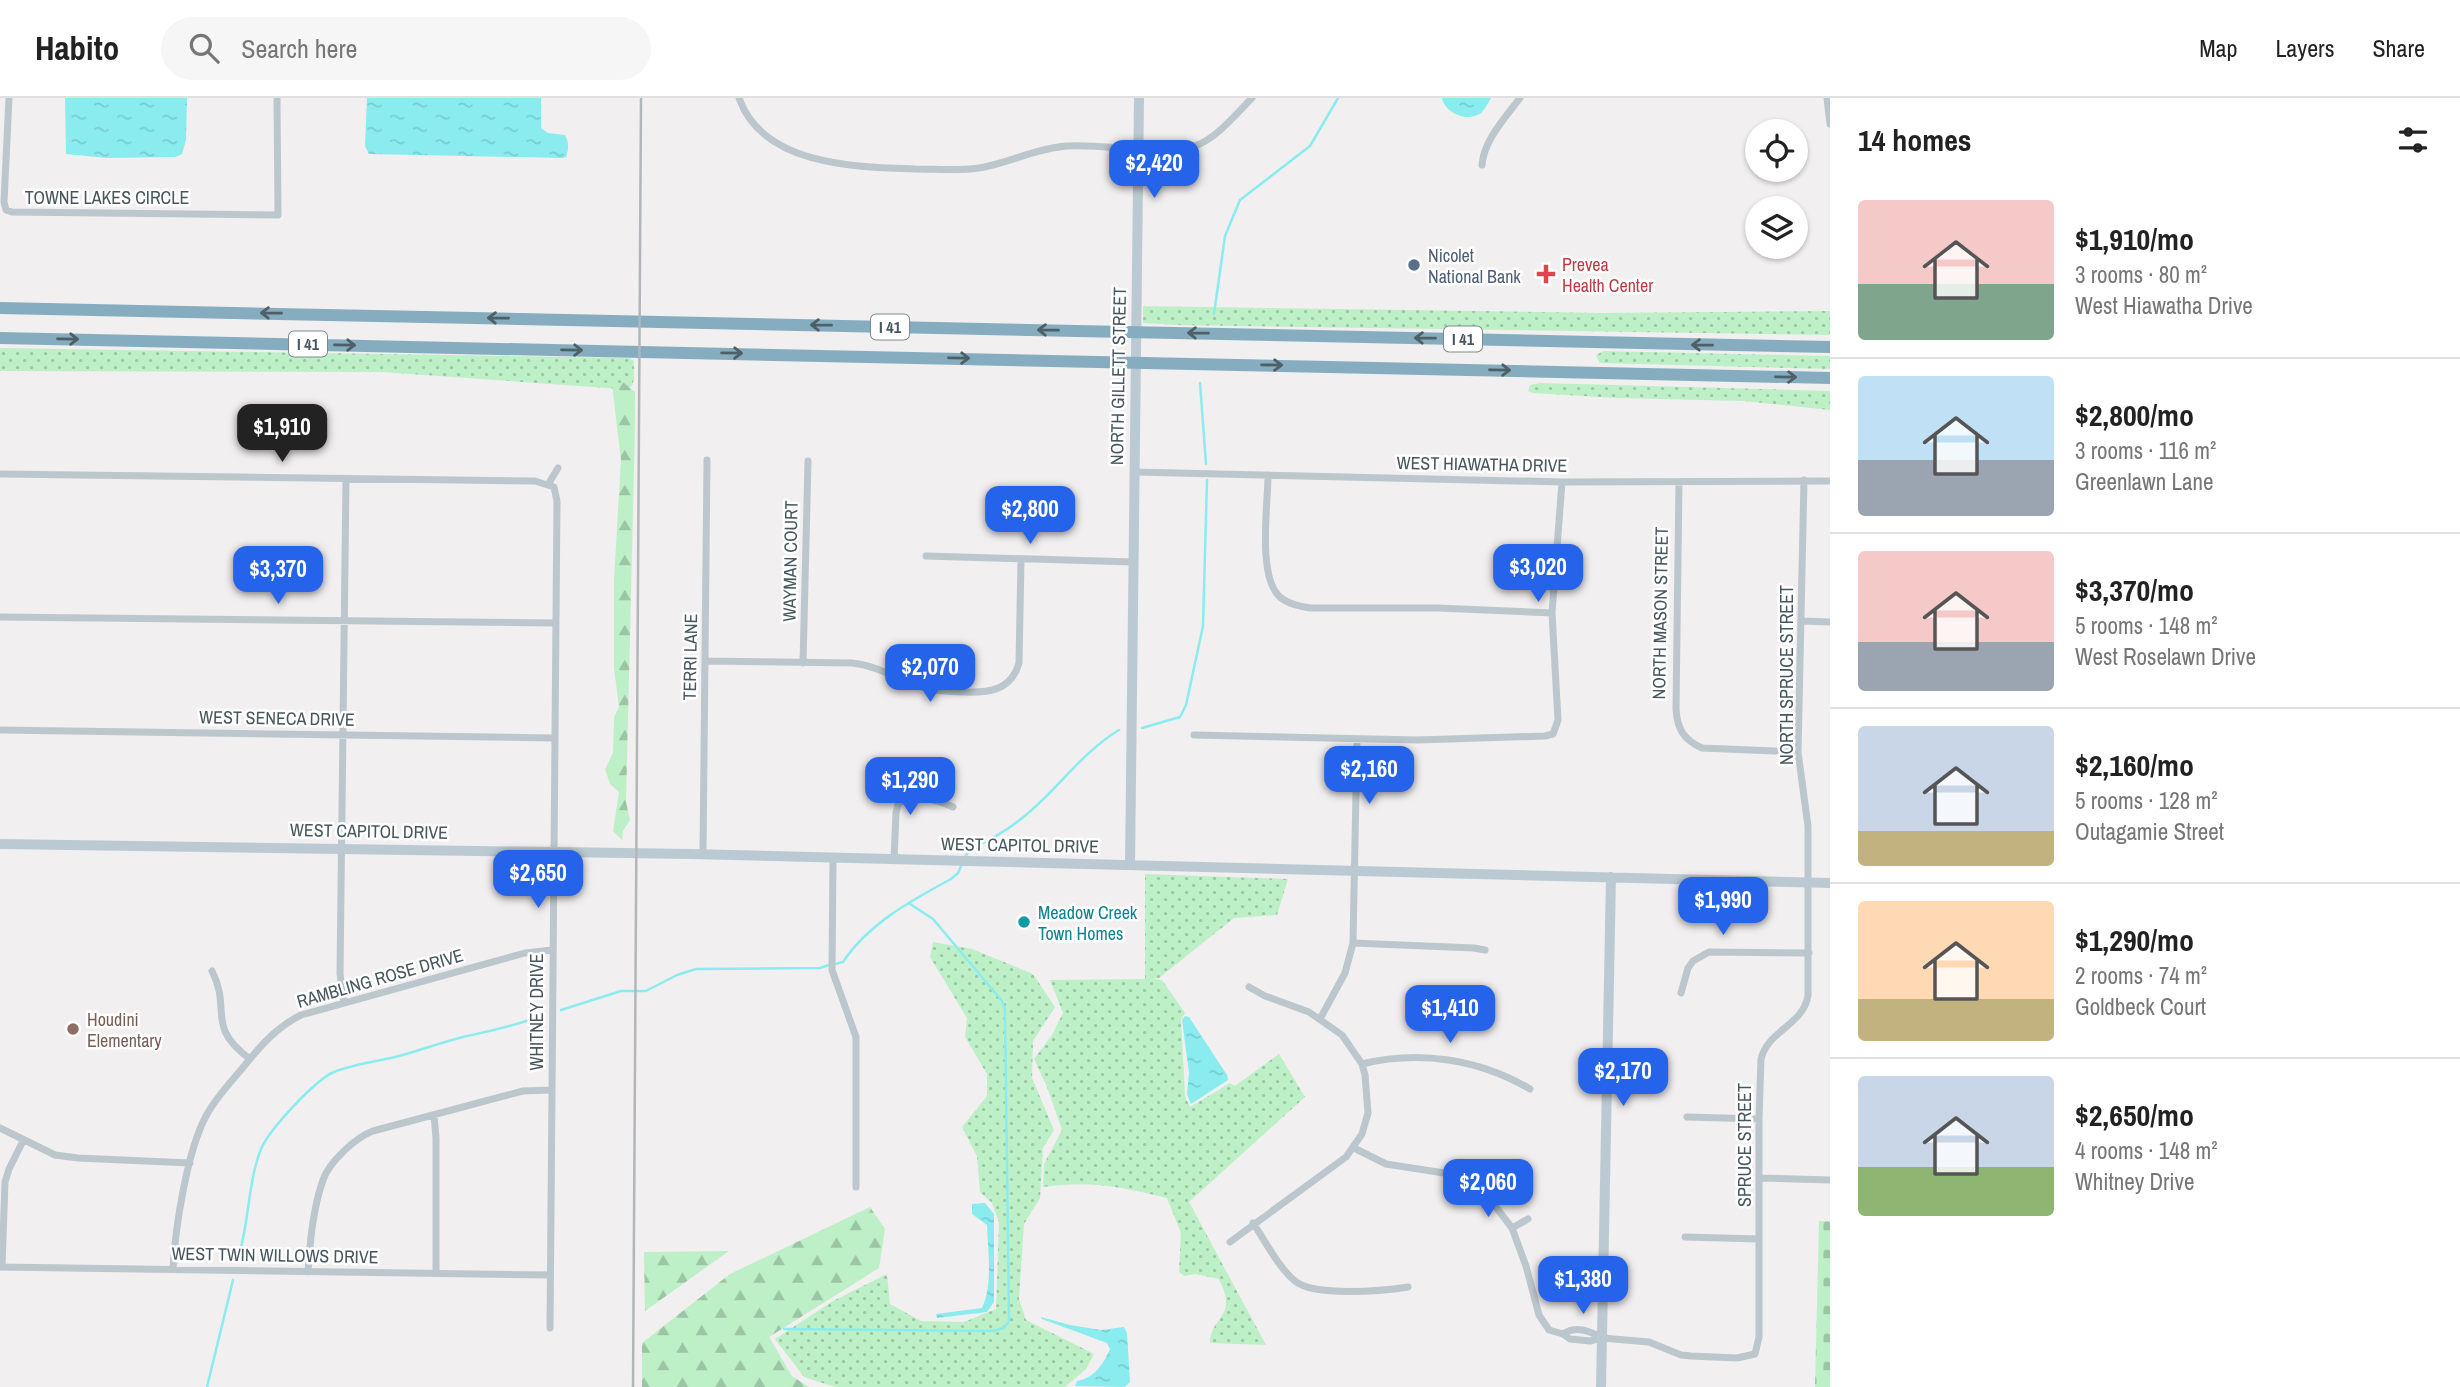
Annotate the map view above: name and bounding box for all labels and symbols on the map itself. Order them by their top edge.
pin: $2,420 [1097,140,1211,200]
street label: TOWNE LAKES CIRCLE [25,185,189,210]
place label: Nicolet National Bank [1428,243,1521,289]
place label: Prevea Health Center [1562,252,1653,298]
marker: Nicolet National Bank [1406,257,1422,273]
marker: Prevea Health Center [1536,264,1556,284]
street label: NORTH GILLETT STREET [1104,287,1132,465]
one-way arrow [259,307,282,320]
one-way arrow [487,311,510,325]
road number: I 41 [871,314,909,340]
one-way arrow [809,318,832,332]
one-way arrow [1037,323,1060,337]
one-way arrow [1187,327,1210,340]
road number: I 41 [1444,327,1482,352]
one-way arrow [56,332,79,346]
road number: I 41 [289,332,327,356]
one-way arrow [1414,332,1437,345]
one-way arrow [333,338,356,352]
one-way arrow [1691,338,1714,351]
one-way arrow [560,343,583,357]
one-way arrow [720,347,743,360]
one-way arrow [947,352,970,365]
one-way arrow [1260,358,1283,372]
one-way arrow [1488,363,1511,377]
one-way arrow [1774,370,1797,384]
pin: $1,910 [225,404,339,464]
street label: WEST HIAWATHA DRIVE [1396,450,1568,478]
pin: $2,800 [973,486,1087,546]
street label: WAYMAN COURT [776,500,804,622]
street label: NORTH MASON STREET [1646,526,1674,700]
pin: $3,020 [1481,545,1595,604]
pin: $3,370 [221,546,335,606]
street label: NORTH SPRUCE STREET [1774,585,1799,765]
street label: TERRI LANE [677,613,703,701]
pin: $2,070 [873,644,987,704]
street label: WEST SENECA DRIVE [199,704,355,732]
pin: $2,160 [1312,746,1426,806]
pin: $1,290 [853,758,967,817]
street label: WEST CAPITOL DRIVE [290,817,448,845]
street label: WEST CAPITOL DRIVE [941,831,1099,859]
pin: $2,650 [481,850,595,910]
pin: $1,990 [1666,878,1780,937]
place label: Meadow Creek Town Homes [1038,900,1138,946]
marker: Meadow Creek Town Homes [1016,914,1032,930]
street label: RAMBLING ROSE DRIVE [294,942,466,1014]
street label: WHITNEY DRIVE [524,953,549,1071]
pin: $1,410 [1393,986,1507,1045]
place label: Houdini Elementary [87,1007,162,1053]
marker: Houdini Elementary [65,1021,81,1037]
pin: $2,170 [1566,1048,1680,1108]
street label: SPRUCE STREET [1732,1083,1757,1207]
pin: $2,060 [1431,1160,1545,1219]
street label: WEST TWIN WILLOWS DRIVE [171,1241,379,1269]
pin: $1,380 [1526,1256,1640,1316]

